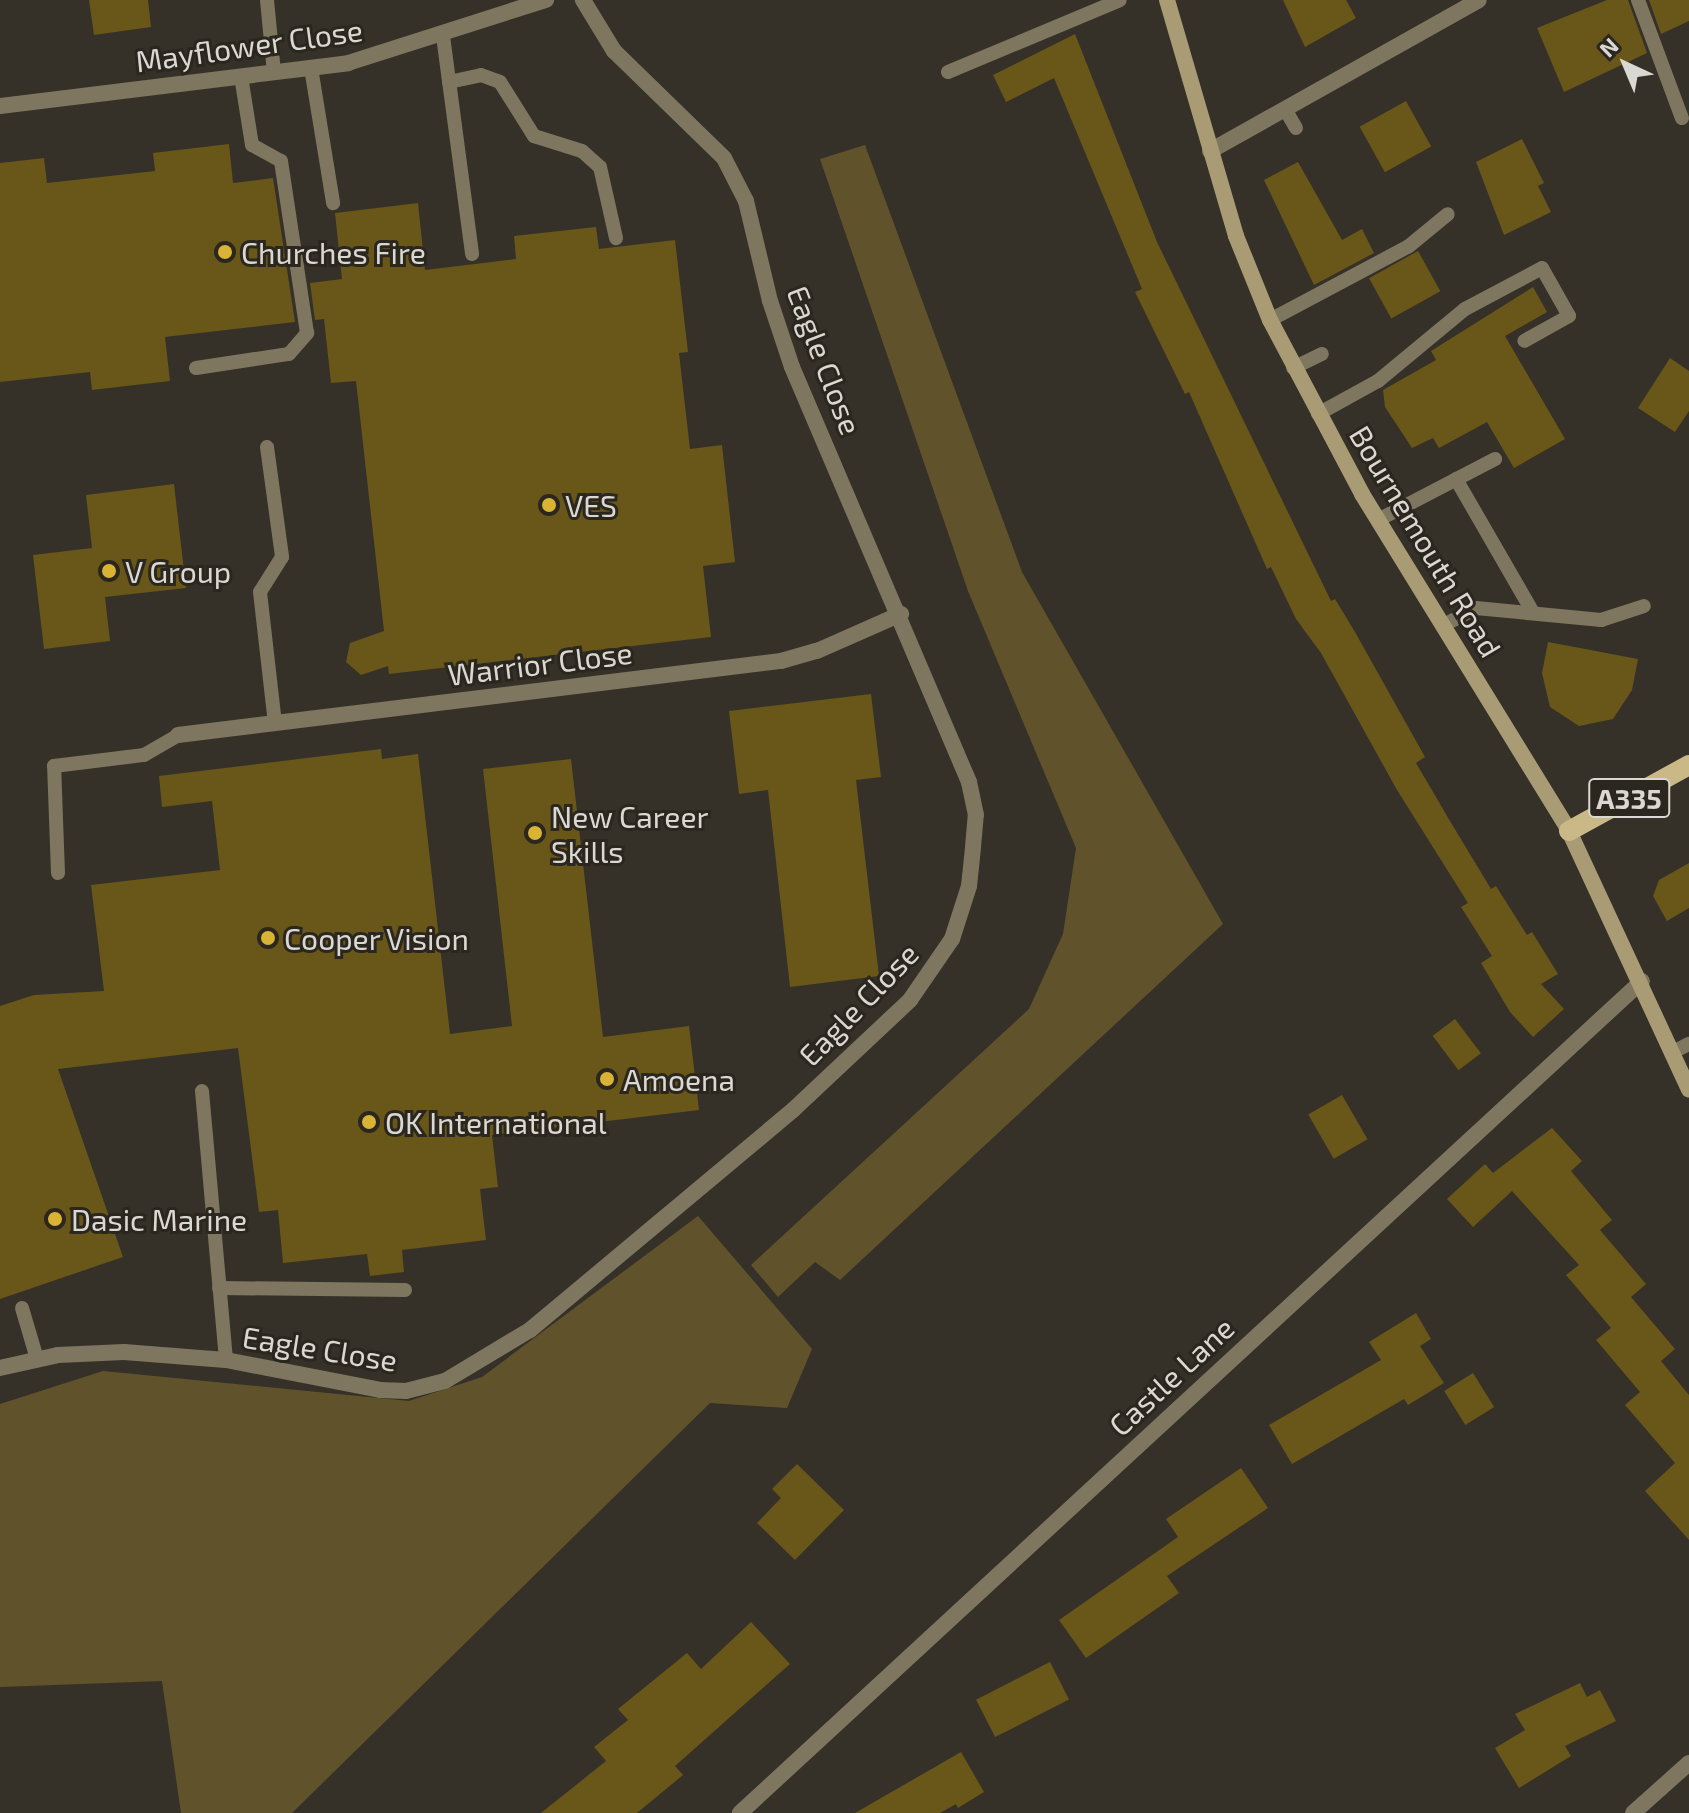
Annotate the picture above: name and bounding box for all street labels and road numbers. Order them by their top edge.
street label: Mayflower Close [133,11,365,79]
street label: Eagle Close [780,281,870,439]
street label: Bournemouth Road [1343,419,1509,663]
street label: Warrior Close [445,634,635,692]
road number: A335 [1587,774,1671,822]
street label: Eagle Close [791,935,925,1073]
street label: Castle Lane [1101,1309,1241,1443]
street label: Eagle Close [240,1318,400,1378]

